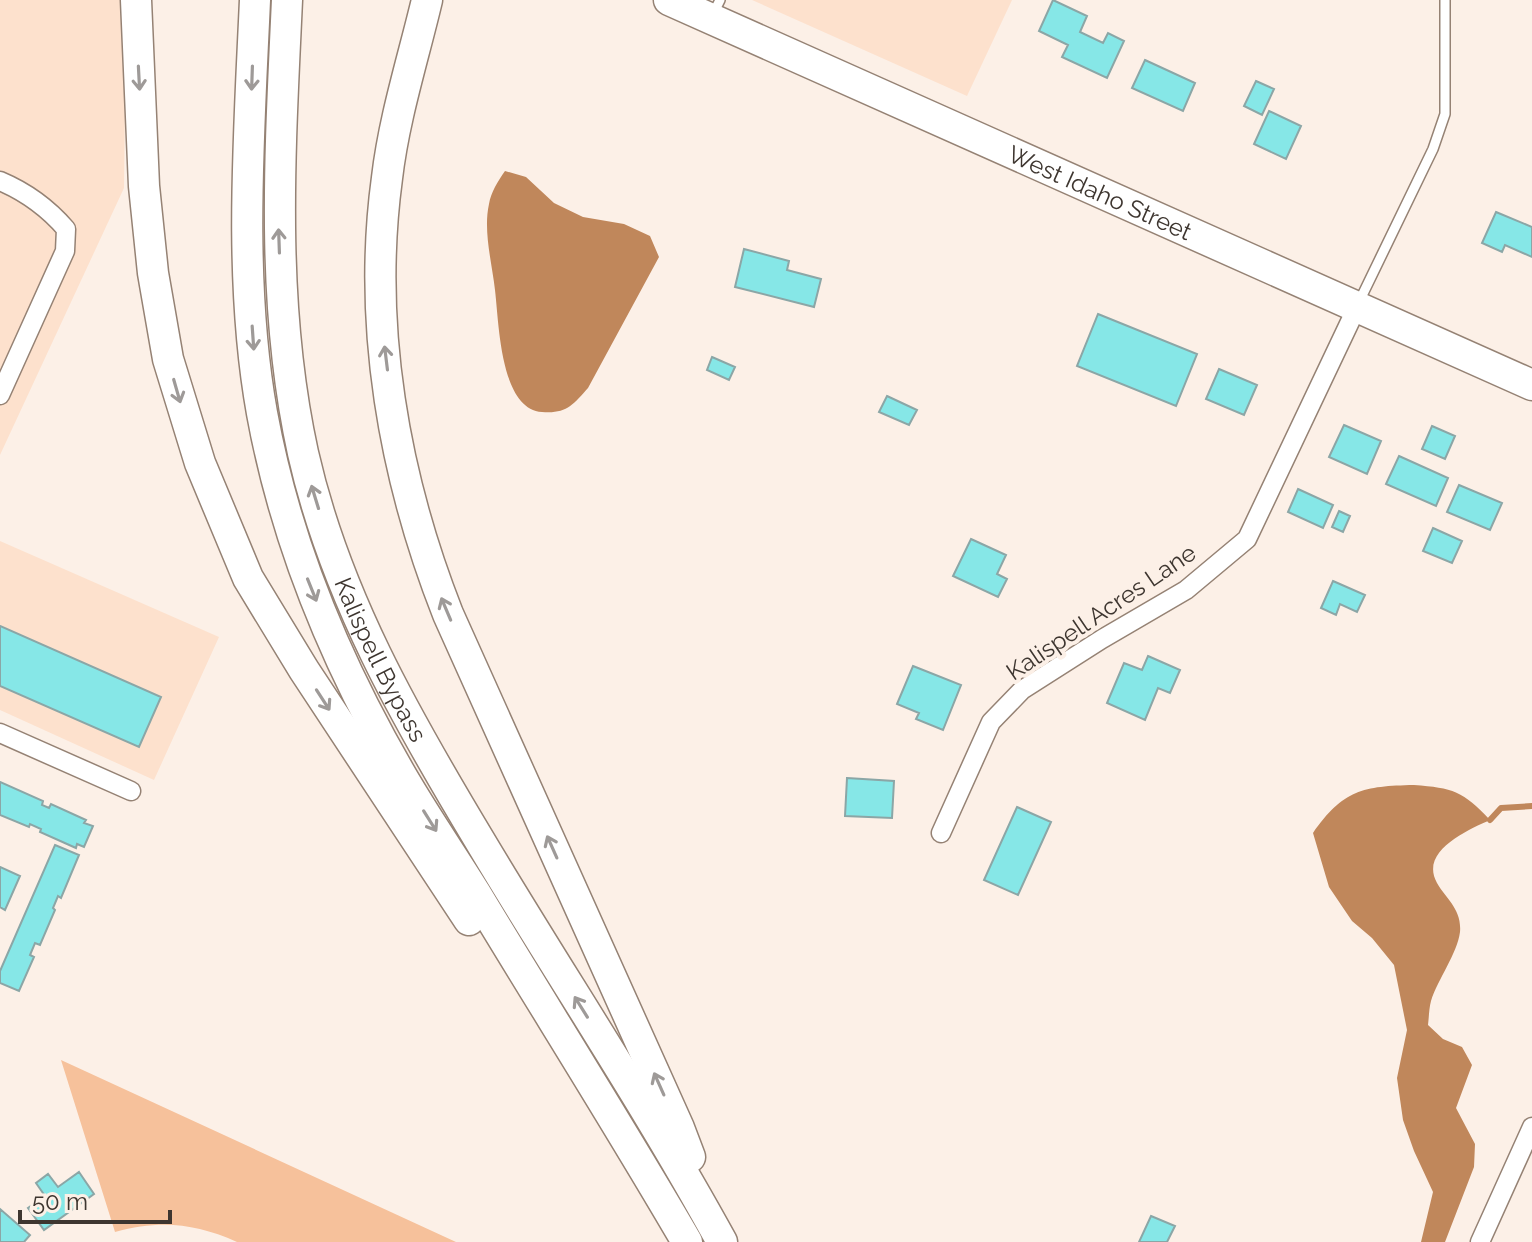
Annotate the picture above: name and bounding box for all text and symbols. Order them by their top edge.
one-way arrow [131,64,146,91]
one-way arrow [244,64,259,91]
street label: West Idaho Street [1004,139,1196,246]
one-way arrow [271,228,287,255]
one-way arrow [246,324,261,351]
one-way arrow [378,345,393,371]
one-way arrow [170,377,185,403]
one-way arrow [307,485,322,511]
street label: Kalispell Acres Lane [1001,538,1201,686]
street label: Kalispell Bypass [329,573,433,747]
one-way arrow [306,577,320,602]
one-way arrow [438,597,453,622]
one-way arrow [316,688,332,711]
one-way arrow [423,809,439,832]
one-way arrow [544,835,559,859]
one-way arrow [573,996,589,1019]
one-way arrow [651,1072,666,1096]
scale bar [20,1174,170,1224]
text: 50 m [32,1187,88,1216]

